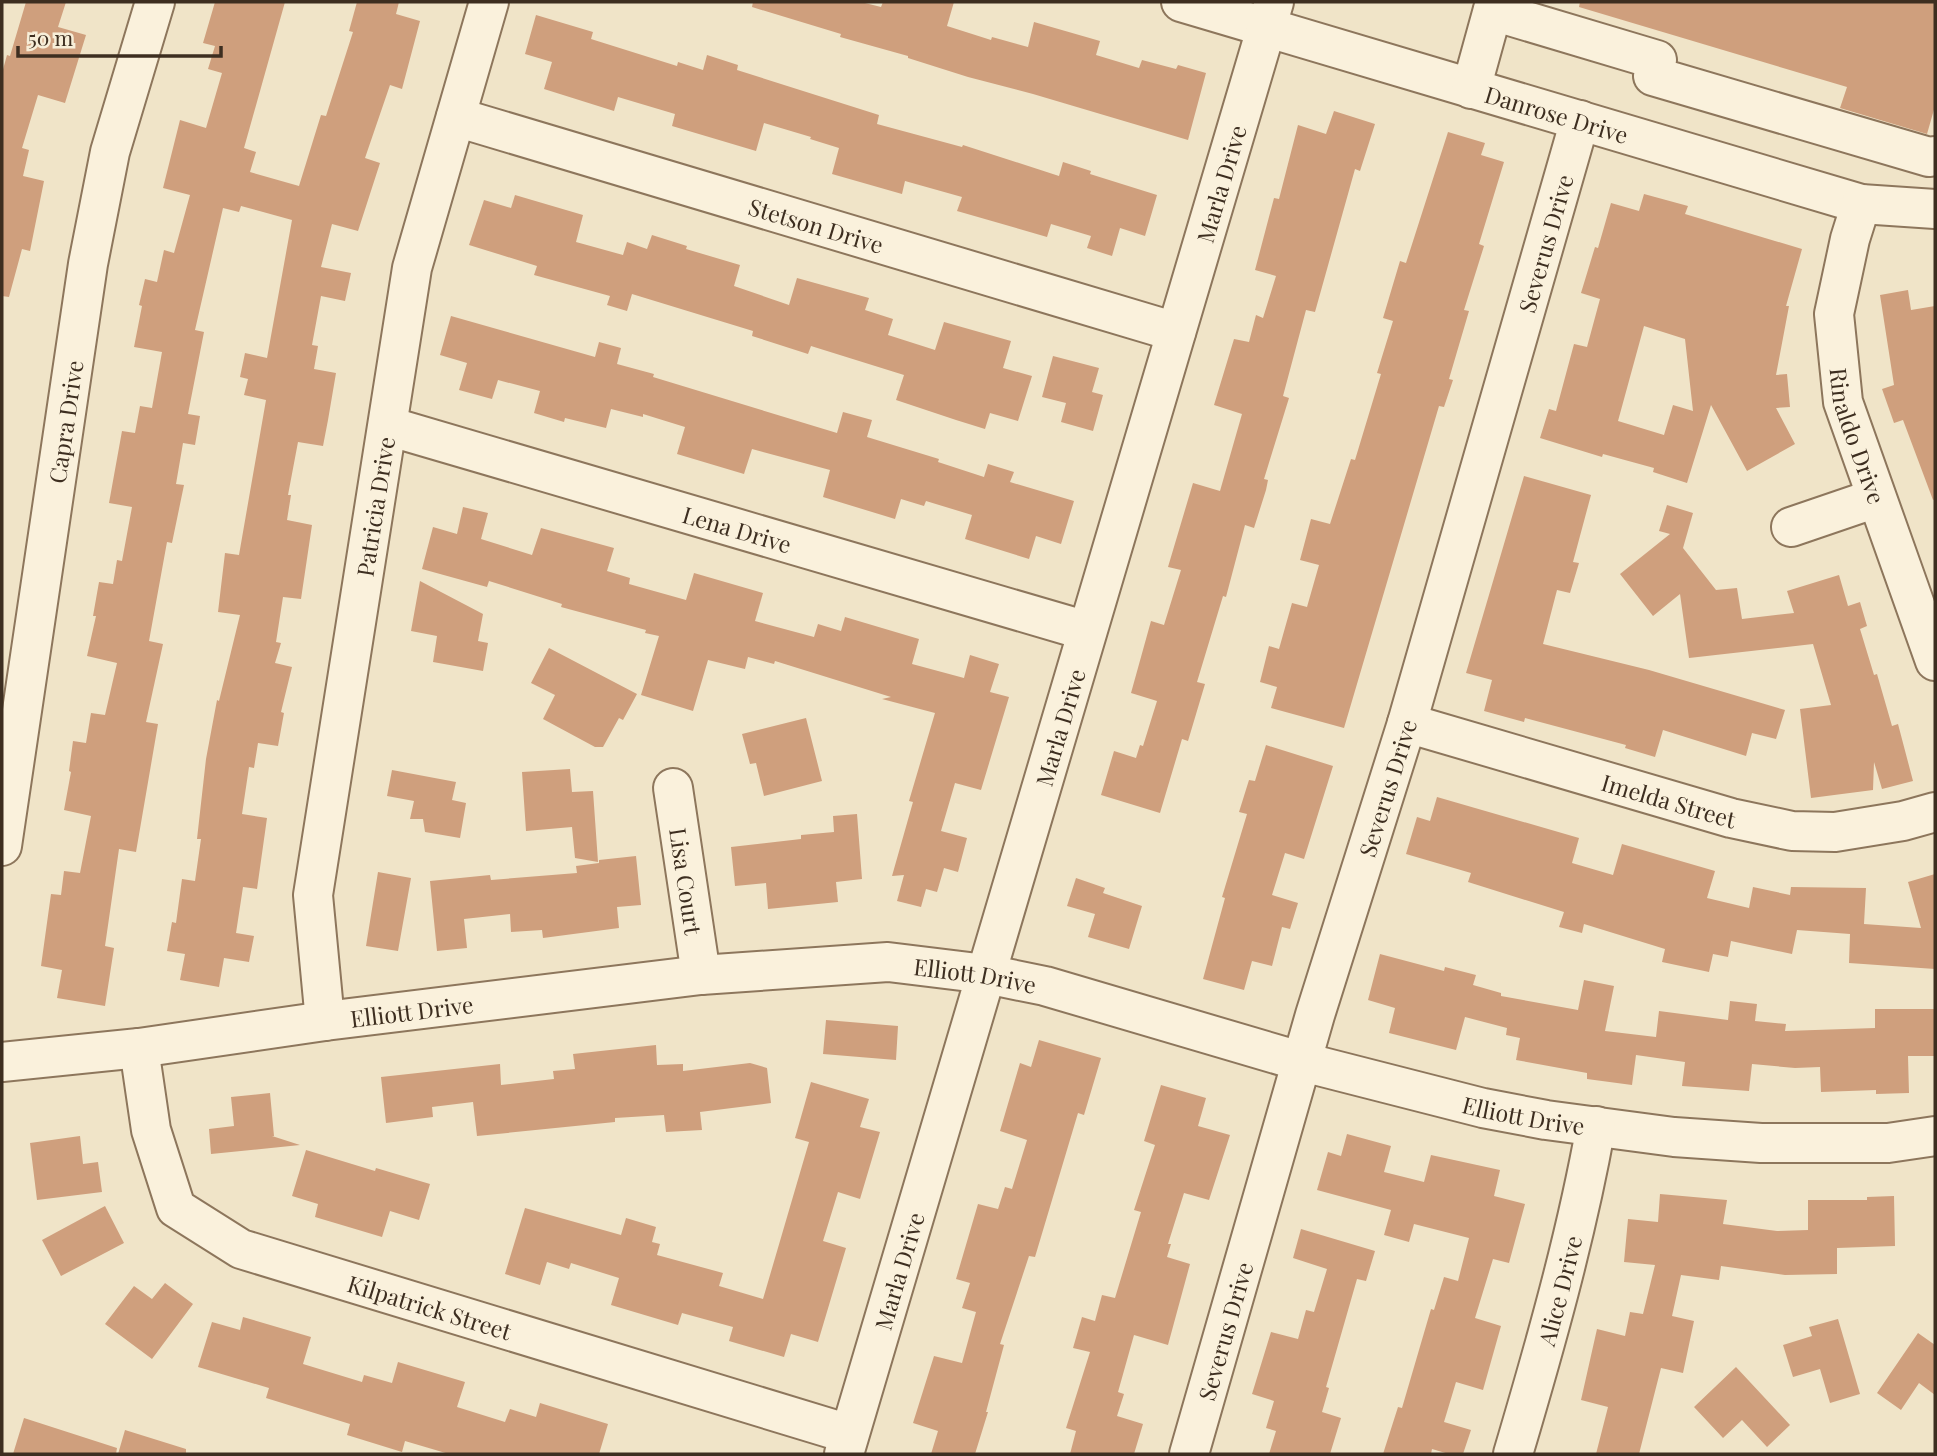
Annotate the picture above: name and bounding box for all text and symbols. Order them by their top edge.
scale bar [18,14,220,58]
text: 50 m [28,23,74,51]
street label: Danrose Drive [1481,78,1632,150]
street label: Marla Drive [1188,121,1252,246]
street label: Severus Drive [1510,170,1579,316]
street label: Stetson Drive [745,190,887,259]
street label: Capra Drive [40,358,89,485]
street label: Rinaldo Drive [1824,366,1893,508]
street label: Patricia Drive [348,434,401,578]
street label: Lena Drive [679,498,795,559]
street label: Marla Drive [1027,665,1091,790]
street label: Severus Drive [1350,715,1423,860]
street label: Imelda Street [1598,765,1739,834]
street label: Lisa Court [664,825,710,937]
street label: Elliott Drive [912,950,1039,999]
street label: Elliott Drive [348,988,475,1033]
street label: Elliott Drive [1459,1088,1587,1141]
street label: Marla Drive [866,1208,930,1333]
street label: Alice Drive [1529,1232,1588,1350]
street label: Severus Drive [1190,1258,1259,1404]
street label: Kilpatrick Street [344,1267,516,1346]

